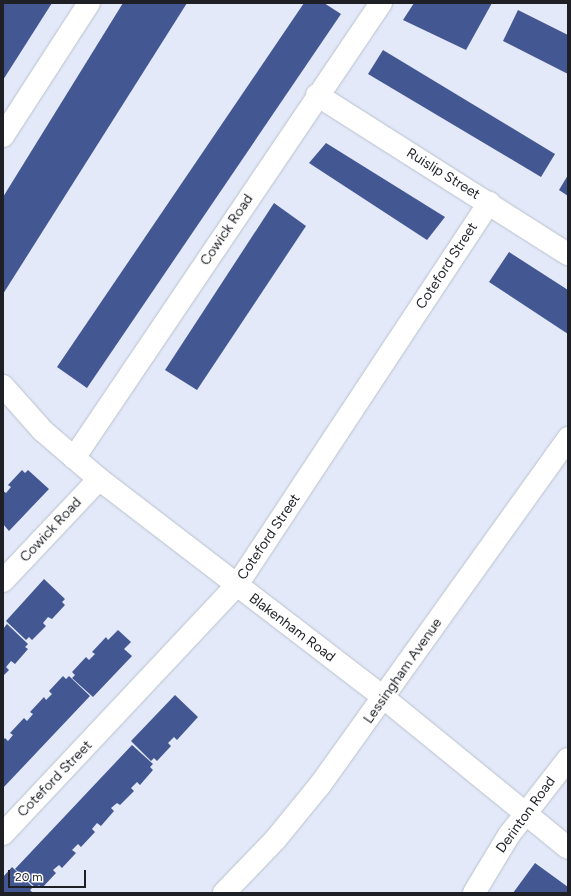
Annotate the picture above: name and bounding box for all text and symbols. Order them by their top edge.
street label: Ruislip Street [403,145,483,203]
street label: Cowick Road [197,191,257,269]
street label: Coteford Street [413,220,481,312]
street label: Coteford Street [234,491,304,583]
street label: Cowick Road [17,494,85,566]
street label: Blakenham Road [246,590,338,666]
street label: Lessingham Avenue [360,615,446,727]
street label: Coteford Street [14,737,96,821]
street label: Derinton Road [493,774,559,856]
scale bar [10,862,88,888]
text: 20 m [15,870,43,884]

